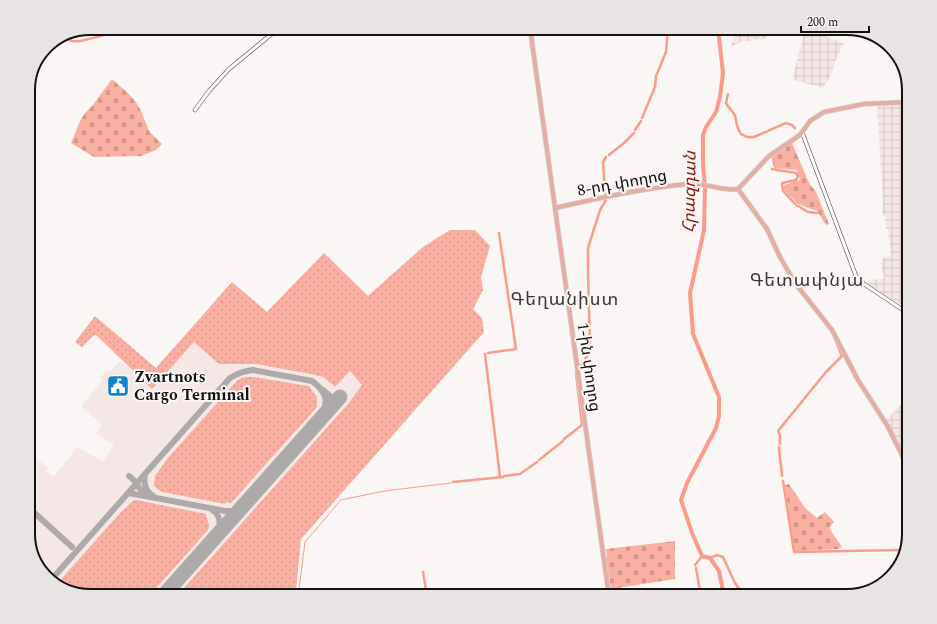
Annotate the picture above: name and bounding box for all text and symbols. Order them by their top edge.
scale bar [801,8,869,34]
text: 200 m [807,13,838,32]
water label: Հրազդան [676,150,704,233]
street label: 8-րդ փողոց [575,163,669,203]
district label: Գետափնյա [750,267,864,294]
district label: Գեղանիստ [511,286,619,313]
street label: 1-ին փողոց [571,321,607,413]
place label: Zvartnots Cargo Terminal [134,365,250,407]
public building icon: Zvartnots Cargo Terminal [105,373,131,399]

